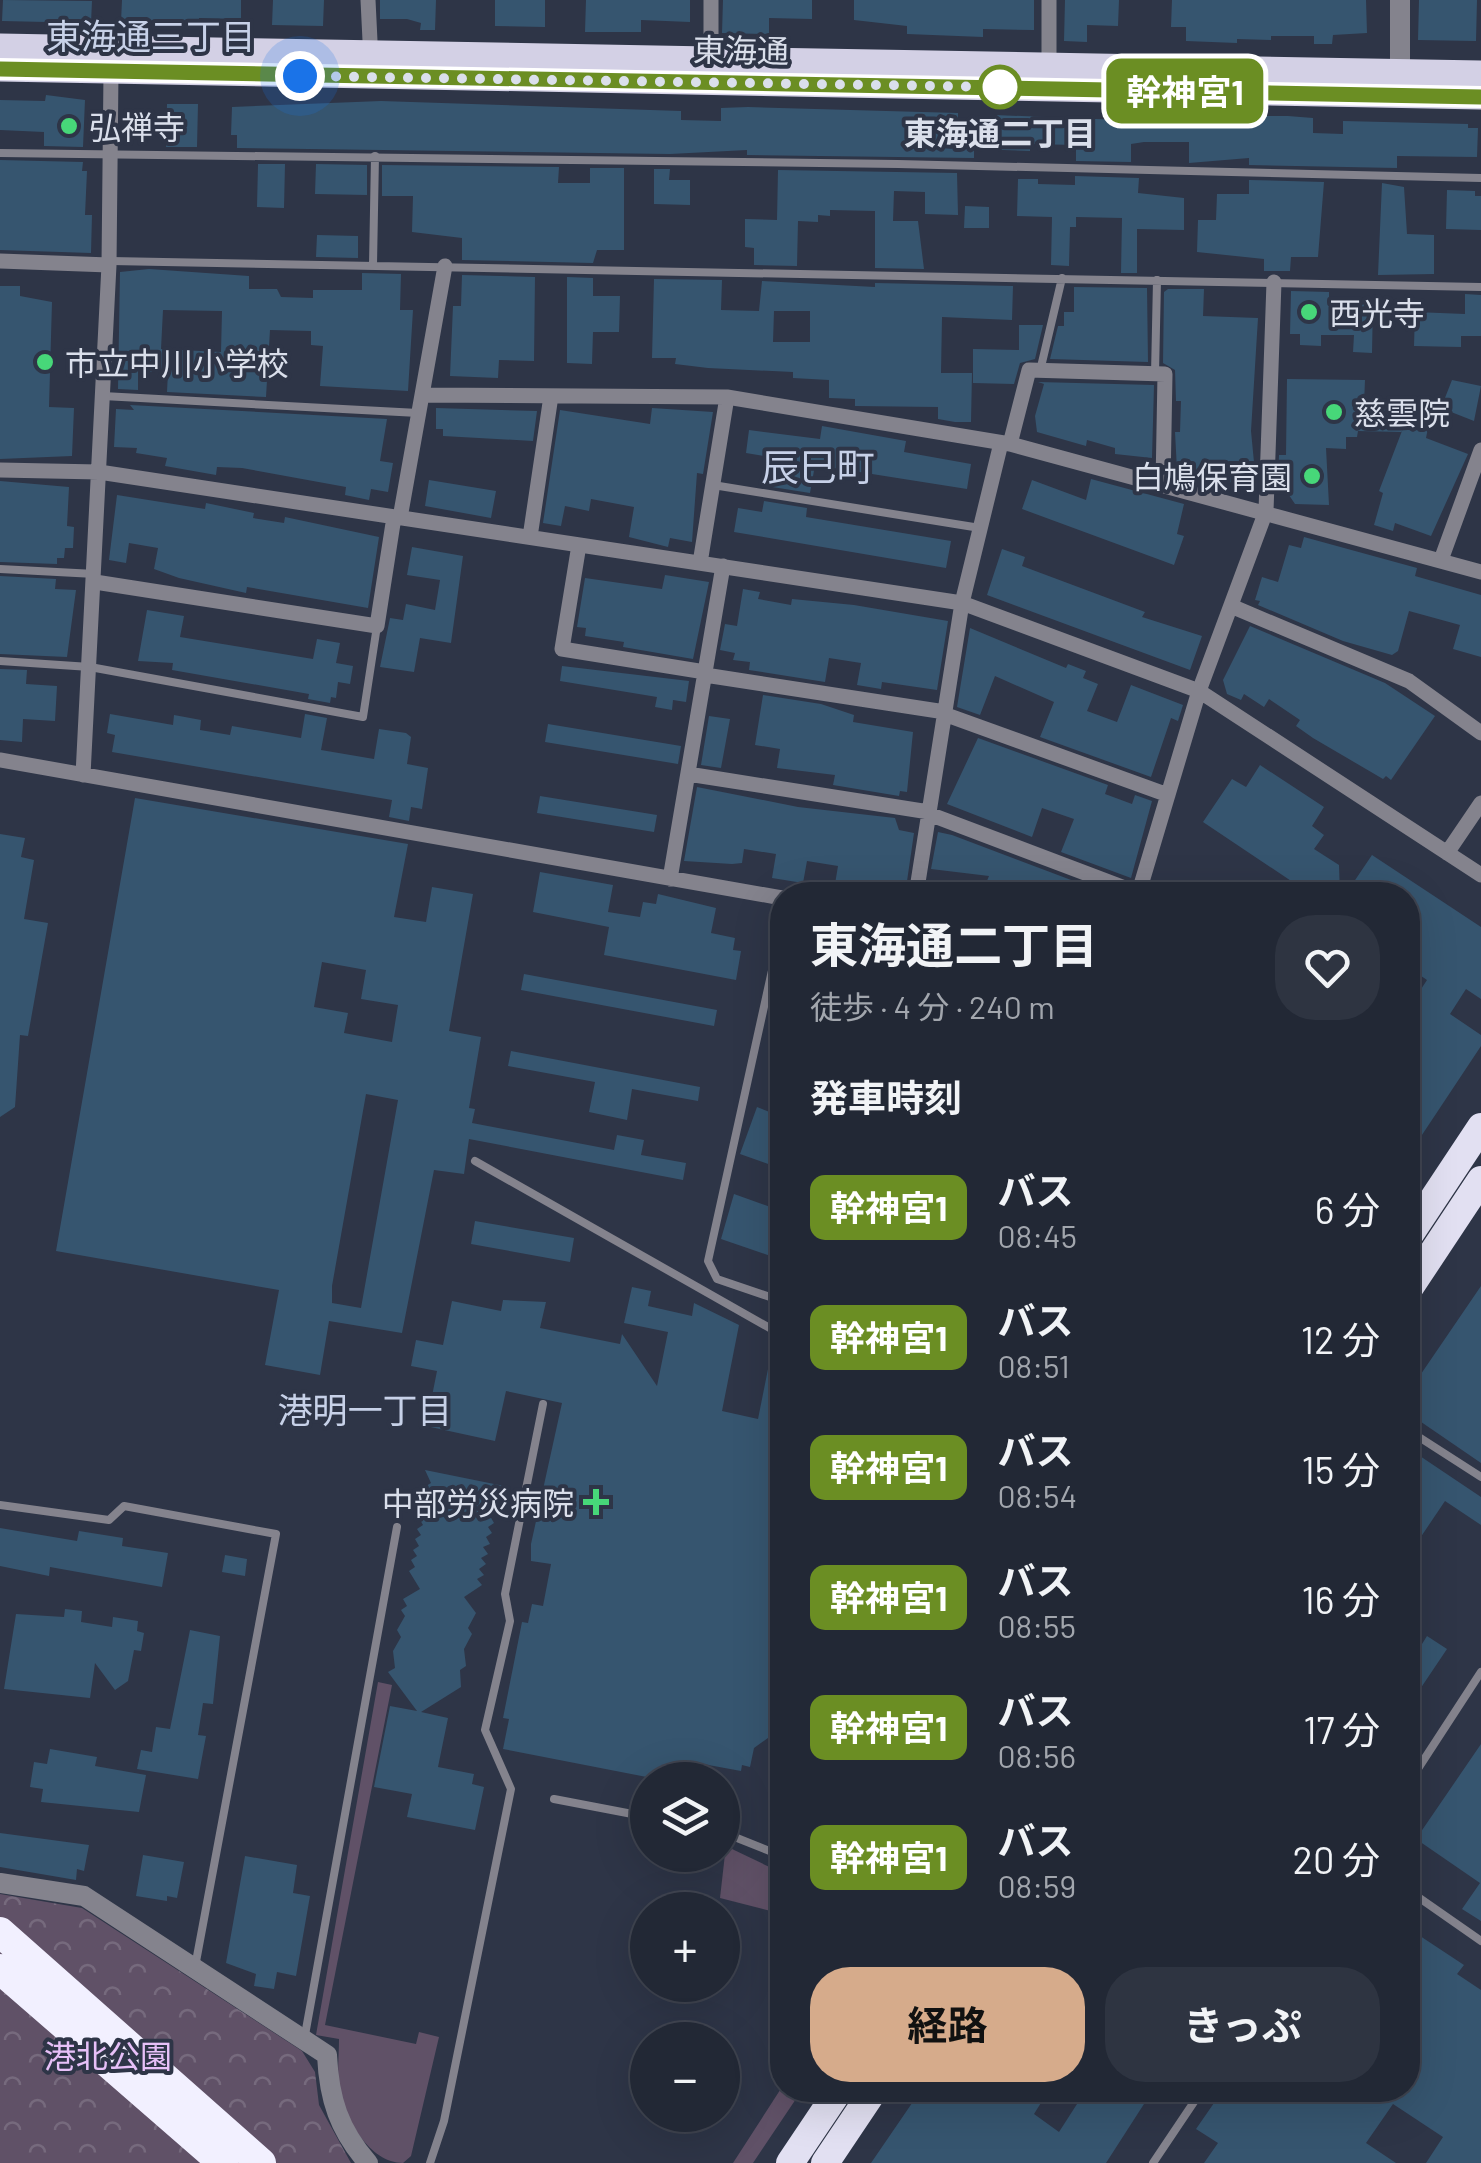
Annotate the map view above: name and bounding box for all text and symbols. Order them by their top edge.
district label: 東海通三丁目 [46,14,256,56]
street label: 東海通 [693,29,789,69]
your location [275,51,325,101]
line badge: 幹神宮1 [1115,58,1255,124]
marker: 東海通二丁目 [979,66,1021,108]
text: 幹神宮1 [1126,70,1244,112]
place label: 弘禅寺 [89,107,185,145]
place label: 東海通二丁目 [904,113,1096,151]
marker: 弘禅寺 [58,115,80,137]
place label: 西光寺 [1329,293,1425,331]
marker: 西光寺 [1298,301,1320,323]
place label: 市立中川小学校 [65,343,289,381]
marker: 市立中川小学校 [34,351,56,373]
place label: 慈雲院 [1354,393,1450,431]
marker: 慈雲院 [1323,401,1345,423]
district label: 辰巳町 [761,443,875,489]
place label: 白鳩保育園 [1132,457,1292,495]
marker: 白鳩保育園 [1301,465,1323,487]
text: 東海通二丁目 [810,915,1098,973]
button: heart [1275,915,1380,1020]
text: 徒歩 · 4 分 · 240 m [810,987,1055,1025]
text: 発車時刻 [810,1074,962,1120]
text: バス [997,1167,1073,1213]
text: 幹神宮1 [830,1186,947,1228]
text: 6 分 [1315,1186,1380,1232]
text: 08:45 [997,1216,1077,1254]
text: バス [997,1297,1073,1343]
text: 幹神宮1 [830,1316,947,1358]
text: 12 分 [1301,1316,1380,1362]
text: 08:51 [997,1346,1070,1384]
district label: 港明一丁目 [277,1388,453,1430]
text: バス [997,1427,1073,1473]
text: 幹神宮1 [830,1446,947,1488]
text: 15 分 [1302,1446,1380,1492]
text: 08:54 [997,1476,1077,1514]
place label: 中部労災病院 [382,1483,574,1521]
marker: 中部労災病院 [583,1489,609,1515]
text: バス [997,1557,1073,1603]
text: 幹神宮1 [830,1576,947,1618]
text: 16 分 [1302,1576,1380,1622]
text: 08:55 [997,1606,1076,1644]
text: バス [997,1687,1073,1733]
text: 幹神宮1 [830,1706,947,1748]
text: 17 分 [1303,1706,1380,1752]
text: 08:56 [997,1736,1076,1774]
map controls [630,1762,740,2132]
button: layers [630,1762,740,1872]
text: バス [997,1817,1073,1863]
text: 幹神宮1 [830,1836,947,1878]
text: 20 分 [1293,1836,1380,1882]
text: 08:59 [997,1866,1076,1904]
button: + [630,1892,740,2002]
button: 経路 [810,1967,1085,2082]
button: きっぷ [1105,1967,1380,2082]
button: − [630,2022,740,2132]
park label: 港北公園 [44,2036,172,2074]

